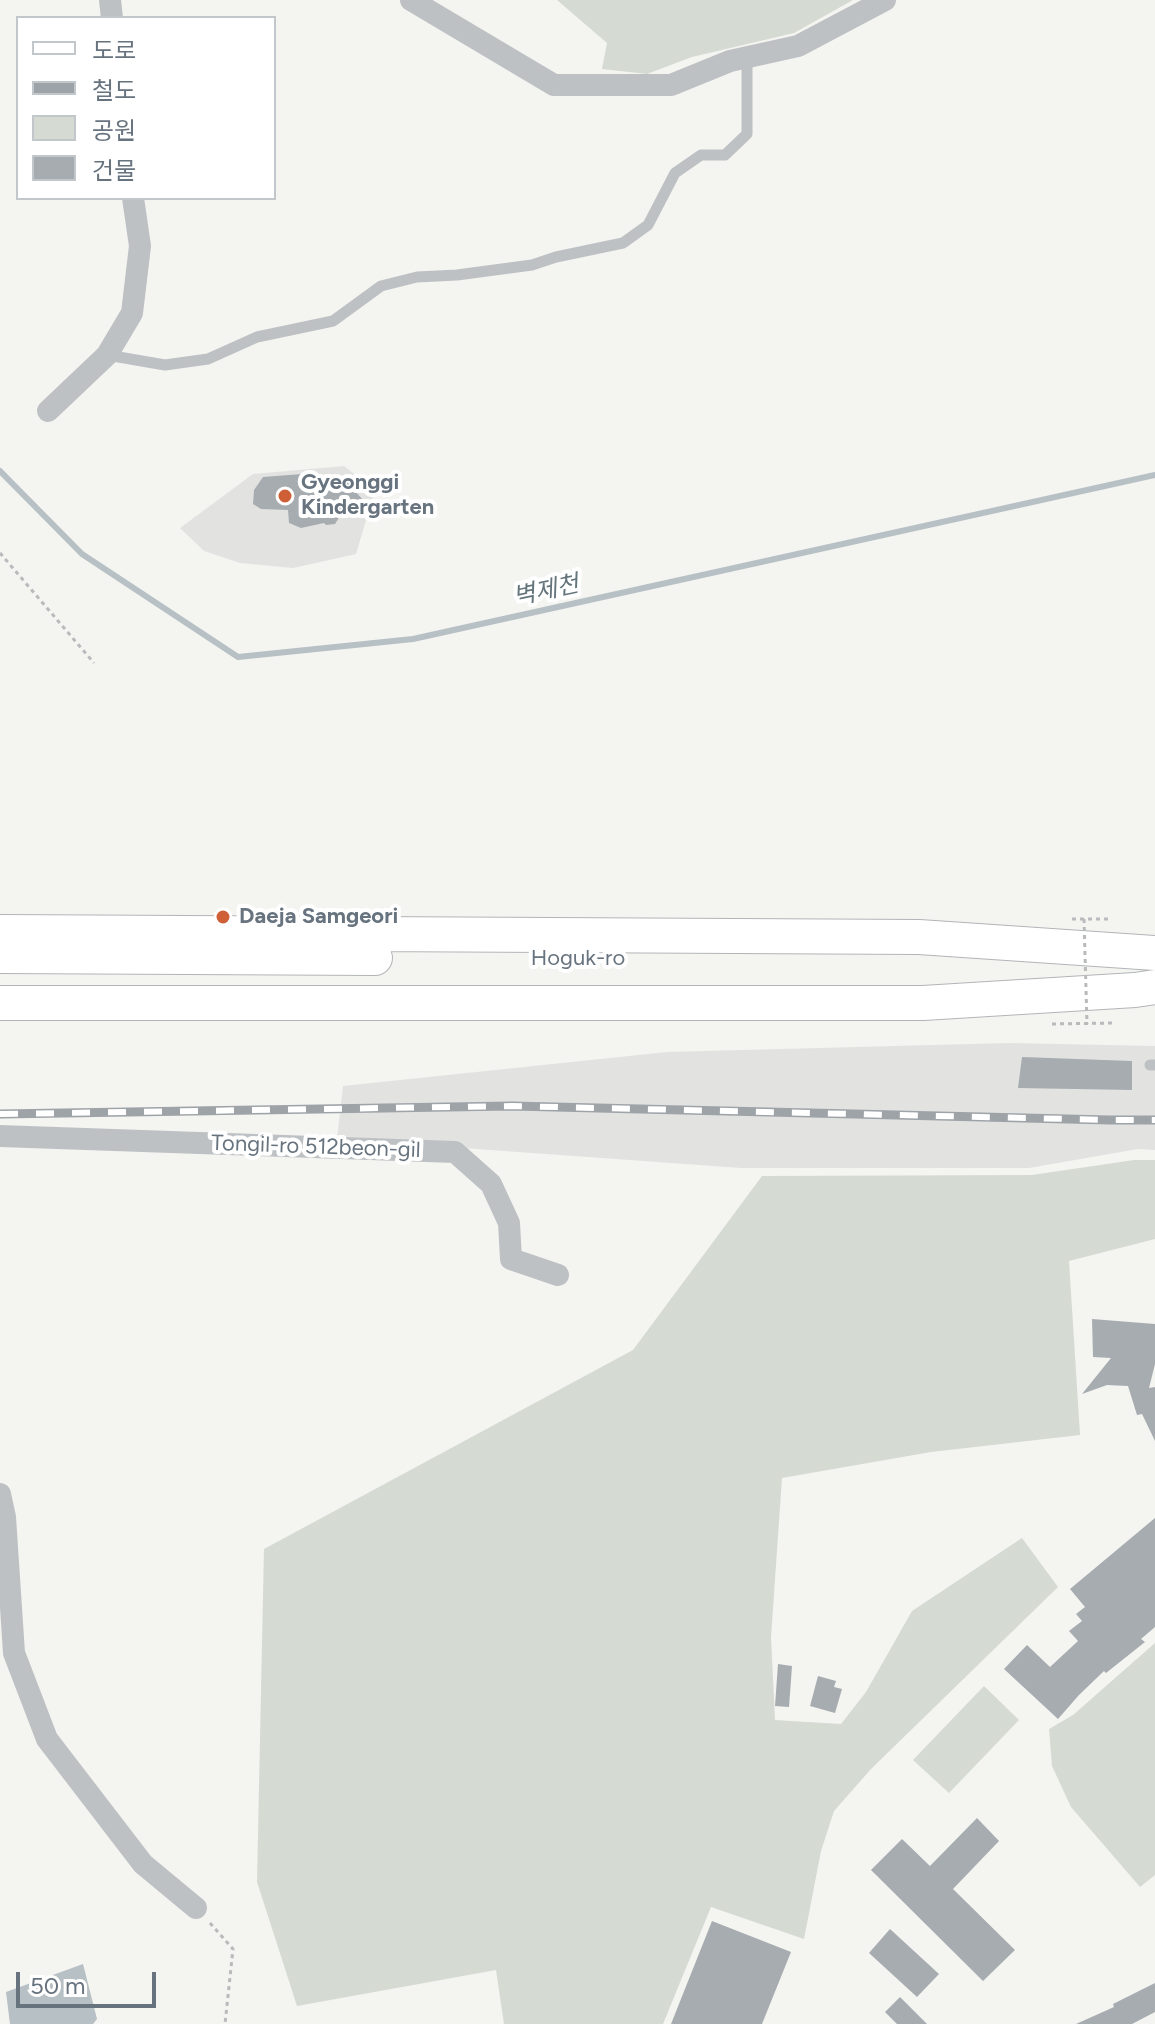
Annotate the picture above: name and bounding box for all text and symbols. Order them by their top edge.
legend [16,16,276,200]
text: 도로 [92,36,136,65]
text: 철도 [92,76,136,105]
text: 공원 [92,116,136,145]
text: 건물 [92,156,136,185]
place label: Gyeonggi Kindergarten [301,470,434,522]
marker: Gyeonggi Kindergarten [276,487,294,505]
water label: 벽제천 [511,570,581,612]
place label: Daeja Samgeori [239,904,398,930]
marker: Daeja Samgeori [214,908,232,926]
street label: Hoguk-ro [531,946,625,972]
street label: Tongil-ro 512beon-gil [211,1130,421,1164]
scale bar [20,1956,160,2006]
text: 50 m [30,1971,86,2000]

